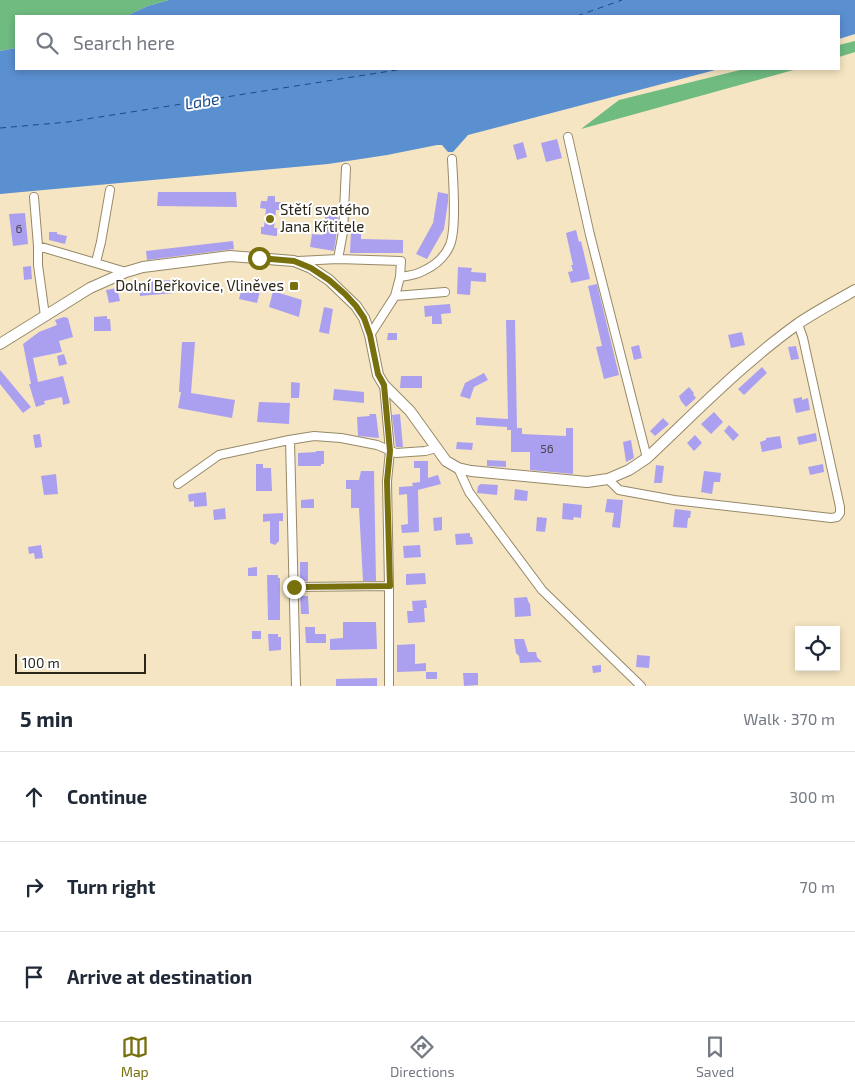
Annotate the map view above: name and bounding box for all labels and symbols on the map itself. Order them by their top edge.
water label: Labe [183,88,221,113]
place label: Stětí svatého Jana Křtitele [280,200,370,235]
marker: Stětí svatého Jana Křtitele [264,213,276,225]
house number: 6 [16,221,23,235]
route start [248,247,271,270]
place label: Dolní Beřkovice, Vliněves [115,276,284,294]
marker: Dolní Beřkovice, Vliněves [288,280,300,292]
house number: 56 [540,441,554,455]
route end [283,576,306,599]
scale bar [15,651,146,674]

